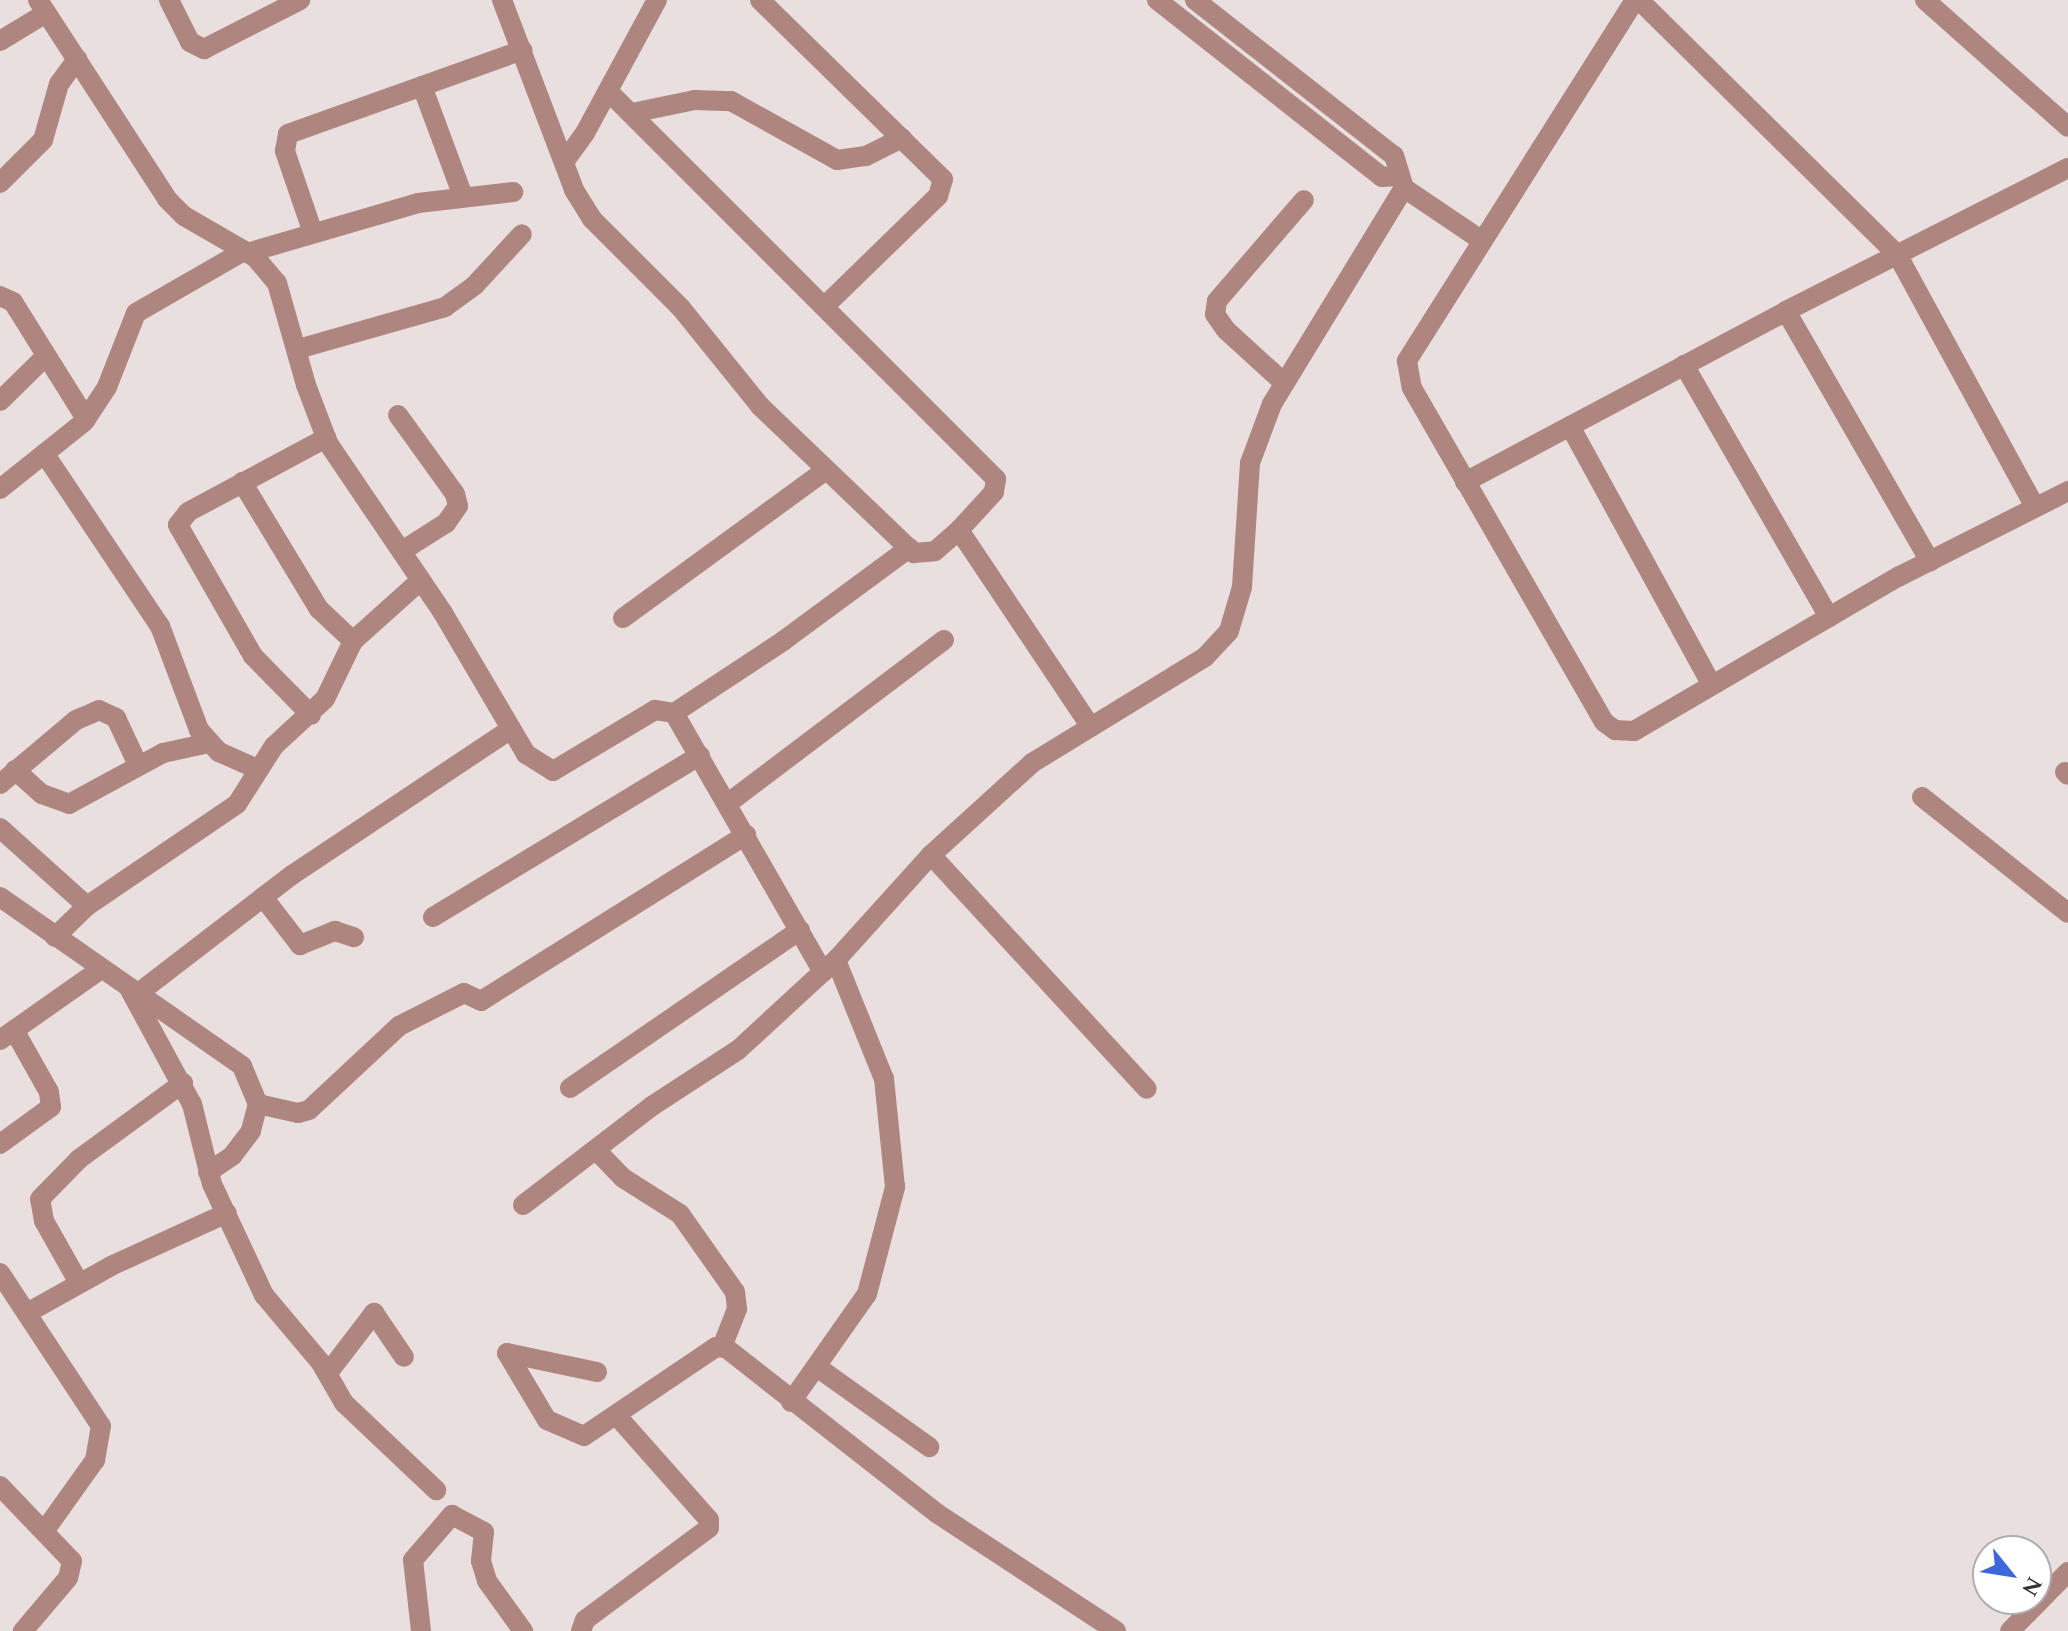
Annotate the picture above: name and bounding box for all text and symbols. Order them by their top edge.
north arrow [1972,1535,2052,1615]
text: N [2013,1570,2050,1602]

